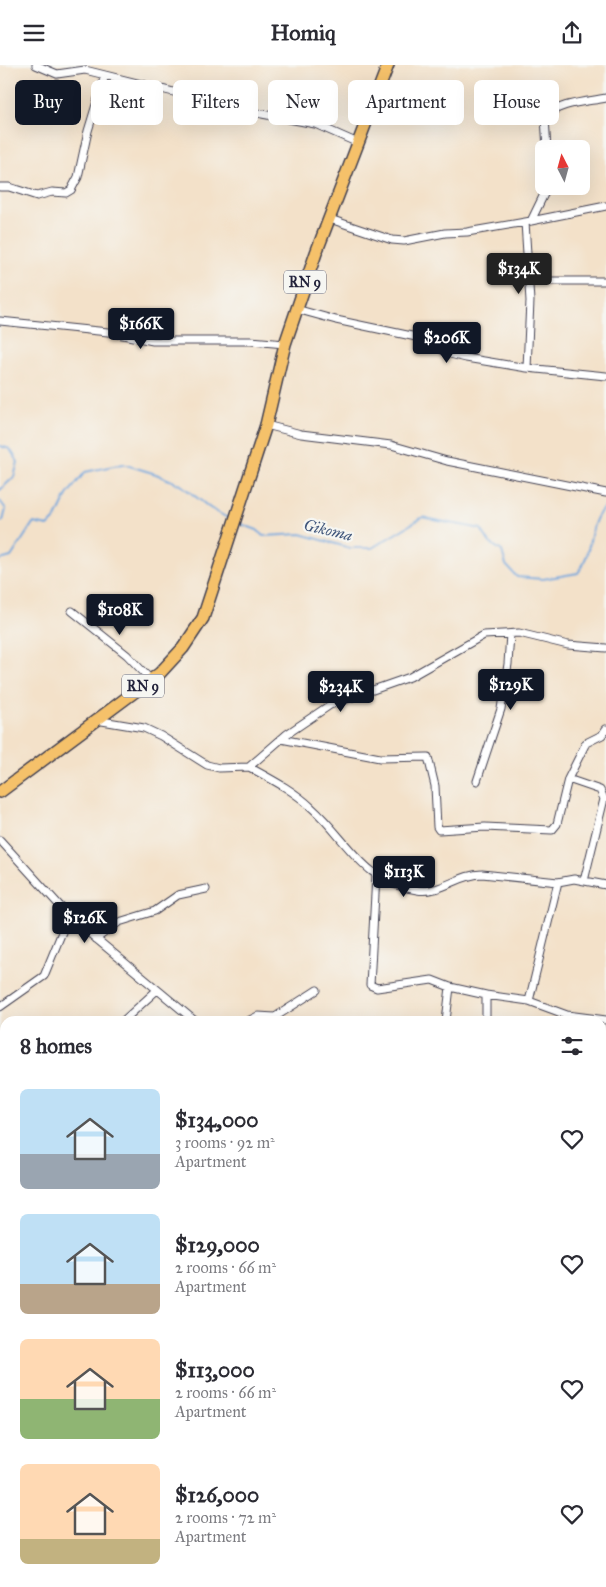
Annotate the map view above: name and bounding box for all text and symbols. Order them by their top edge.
icon: menu [20,19,48,47]
text: Homiq [271,19,335,46]
icon: share [558,19,586,47]
chip: Buy [15,80,81,125]
chip: Rent [91,80,163,125]
chip: Filters [173,80,258,125]
chip: New [268,80,338,125]
chip: Apartment [348,80,464,125]
chip: House [474,80,559,125]
north arrow [535,140,590,195]
map controls [535,140,590,195]
pin: $134K [484,253,554,295]
text: $134K [498,259,540,278]
road number: RN 9 [284,271,326,293]
pin: $166K [106,307,176,350]
text: $166K [119,314,163,333]
pin: $206K [412,321,482,364]
text: $206K [424,328,470,347]
water label: Gikoma [302,515,355,545]
pin: $108K [85,593,155,636]
text: $108K [97,600,143,619]
pin: $129K [476,669,546,711]
pin: $234K [306,671,376,713]
road number: RN 9 [122,675,164,697]
text: $129K [489,675,533,694]
text: $234K [319,677,363,696]
pin: $113K [369,855,439,898]
text: $113K [384,862,424,881]
pin: $126K [50,901,120,944]
text: $126K [63,908,107,927]
icon: filters [558,1032,586,1060]
text: 8 homes [20,1033,92,1059]
text: $134,000 [175,1107,259,1133]
icon: home [60,1109,120,1169]
icon: heart [558,1125,586,1153]
text: 3 rooms · 92 m² [175,1133,275,1152]
text: Apartment [175,1152,247,1171]
text: $129,000 [175,1232,260,1258]
icon: home [60,1234,120,1294]
icon: heart [558,1250,586,1278]
text: 2 rooms · 66 m² [175,1258,276,1277]
text: Apartment [175,1277,247,1296]
text: $113,000 [175,1357,255,1383]
icon: home [60,1359,120,1419]
icon: heart [558,1375,586,1403]
text: 2 rooms · 66 m² [175,1383,276,1402]
text: Apartment [175,1402,247,1421]
text: $126,000 [175,1482,259,1508]
icon: home [60,1484,120,1544]
icon: heart [558,1500,586,1528]
text: 2 rooms · 72 m² [175,1508,276,1527]
text: Apartment [175,1527,247,1546]

